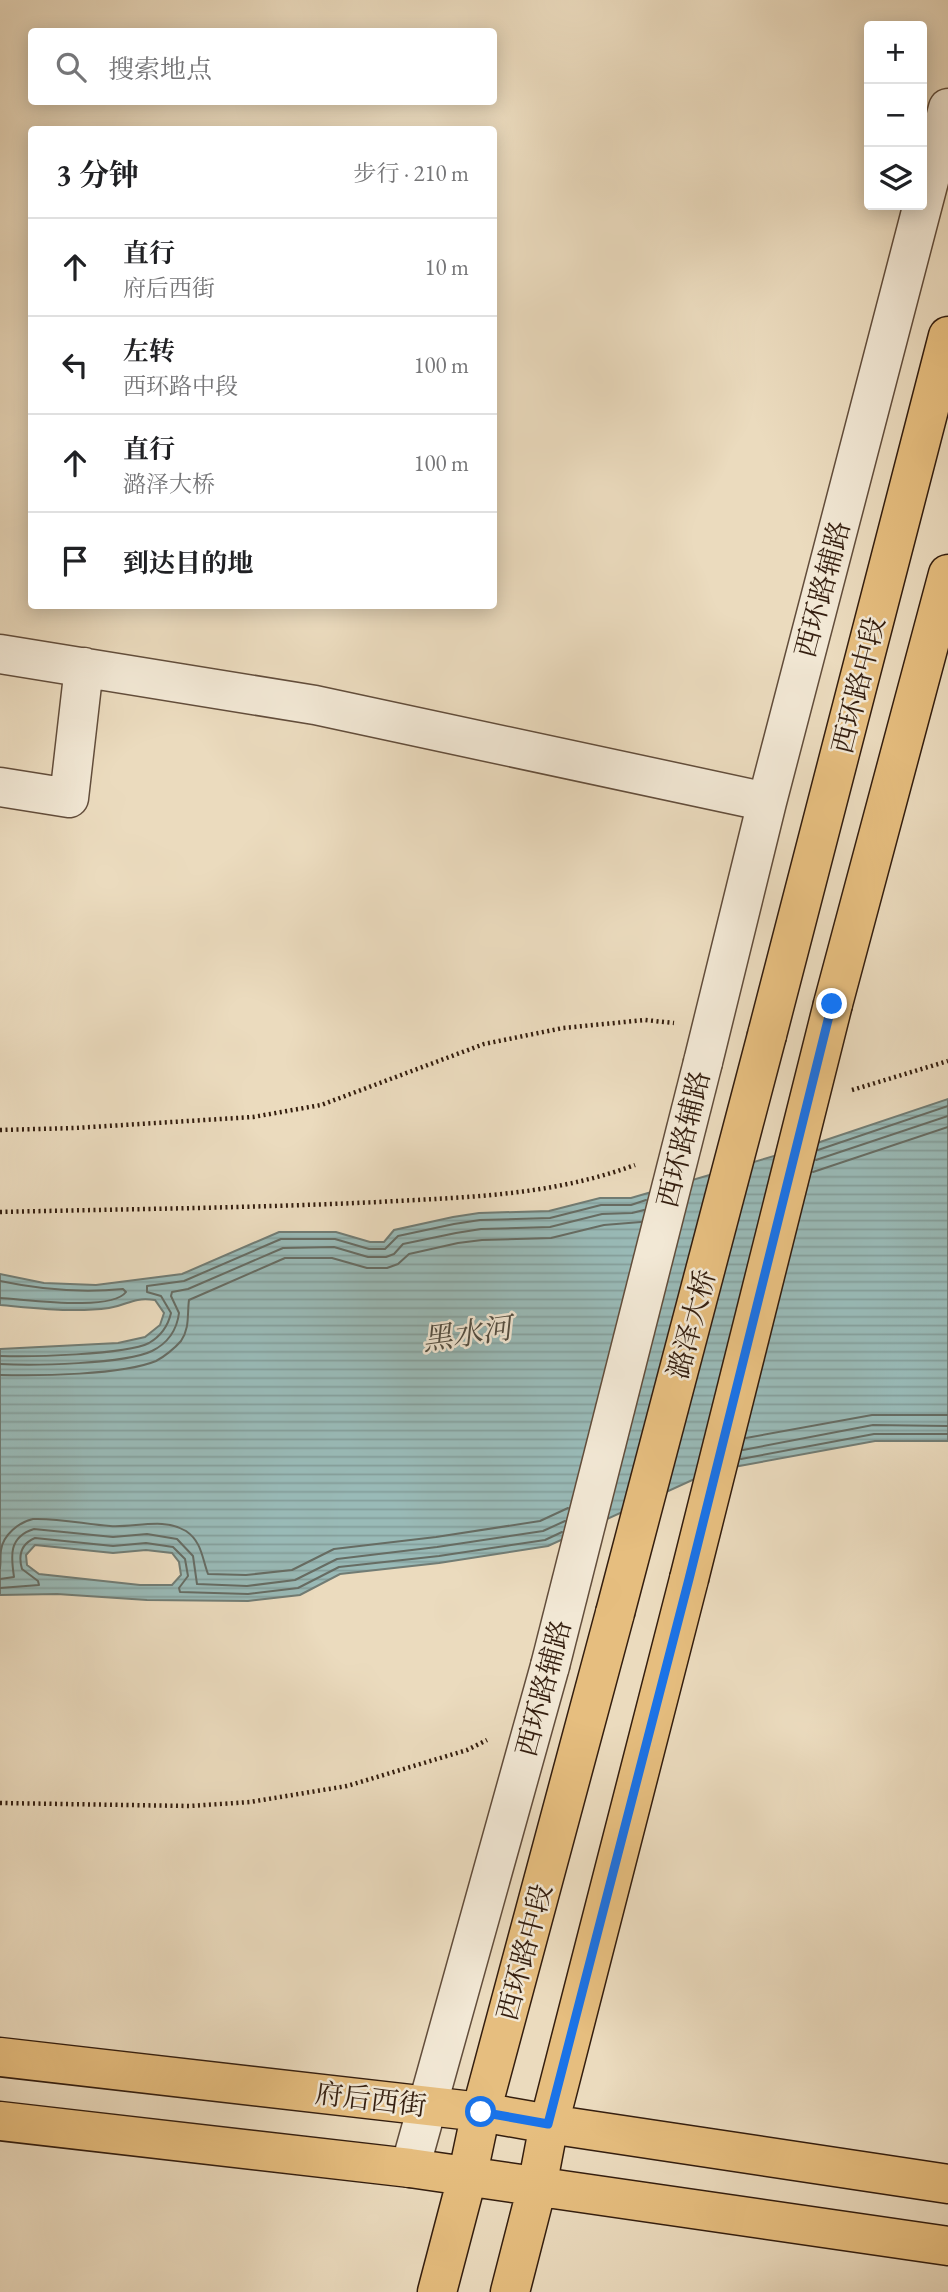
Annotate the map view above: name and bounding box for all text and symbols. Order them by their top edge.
map controls [864,21,927,210]
button: + [864,21,927,84]
search box [28,28,497,105]
icon: search [52,48,90,86]
text: 搜索地点 [108,52,212,86]
button: − [864,84,927,147]
button: layers [864,147,927,210]
text: 3 分钟 [56,155,139,194]
text: 步行 · 210 m [354,158,469,188]
text: 直行 [123,236,175,270]
icon: ahead [56,248,94,286]
text: 10 m [424,252,469,282]
text: 府后西街 [123,273,215,303]
text: 左转 [123,334,175,368]
icon: left [56,346,94,384]
text: 100 m [413,350,469,380]
text: 西环路中段 [123,371,238,401]
text: 直行 [123,432,175,466]
icon: ahead [56,444,94,482]
text: 100 m [413,448,469,478]
text: 潞泽大桥 [123,469,215,499]
street label: 西环路辅路 [786,517,858,661]
icon: arrive [56,542,94,580]
text: 到达目的地 [123,546,253,580]
street label: 西环路中段 [824,613,892,757]
route end [816,988,847,1019]
street label: 西环路辅路 [649,1067,717,1211]
street label: 潞泽大桥 [659,1265,723,1383]
water label: 黑水河 [420,1307,519,1359]
street label: 西环路辅路 [507,1616,579,1760]
street label: 西环路中段 [488,1880,560,2024]
street label: 府后西街 [313,2074,429,2124]
route start [465,2096,496,2127]

